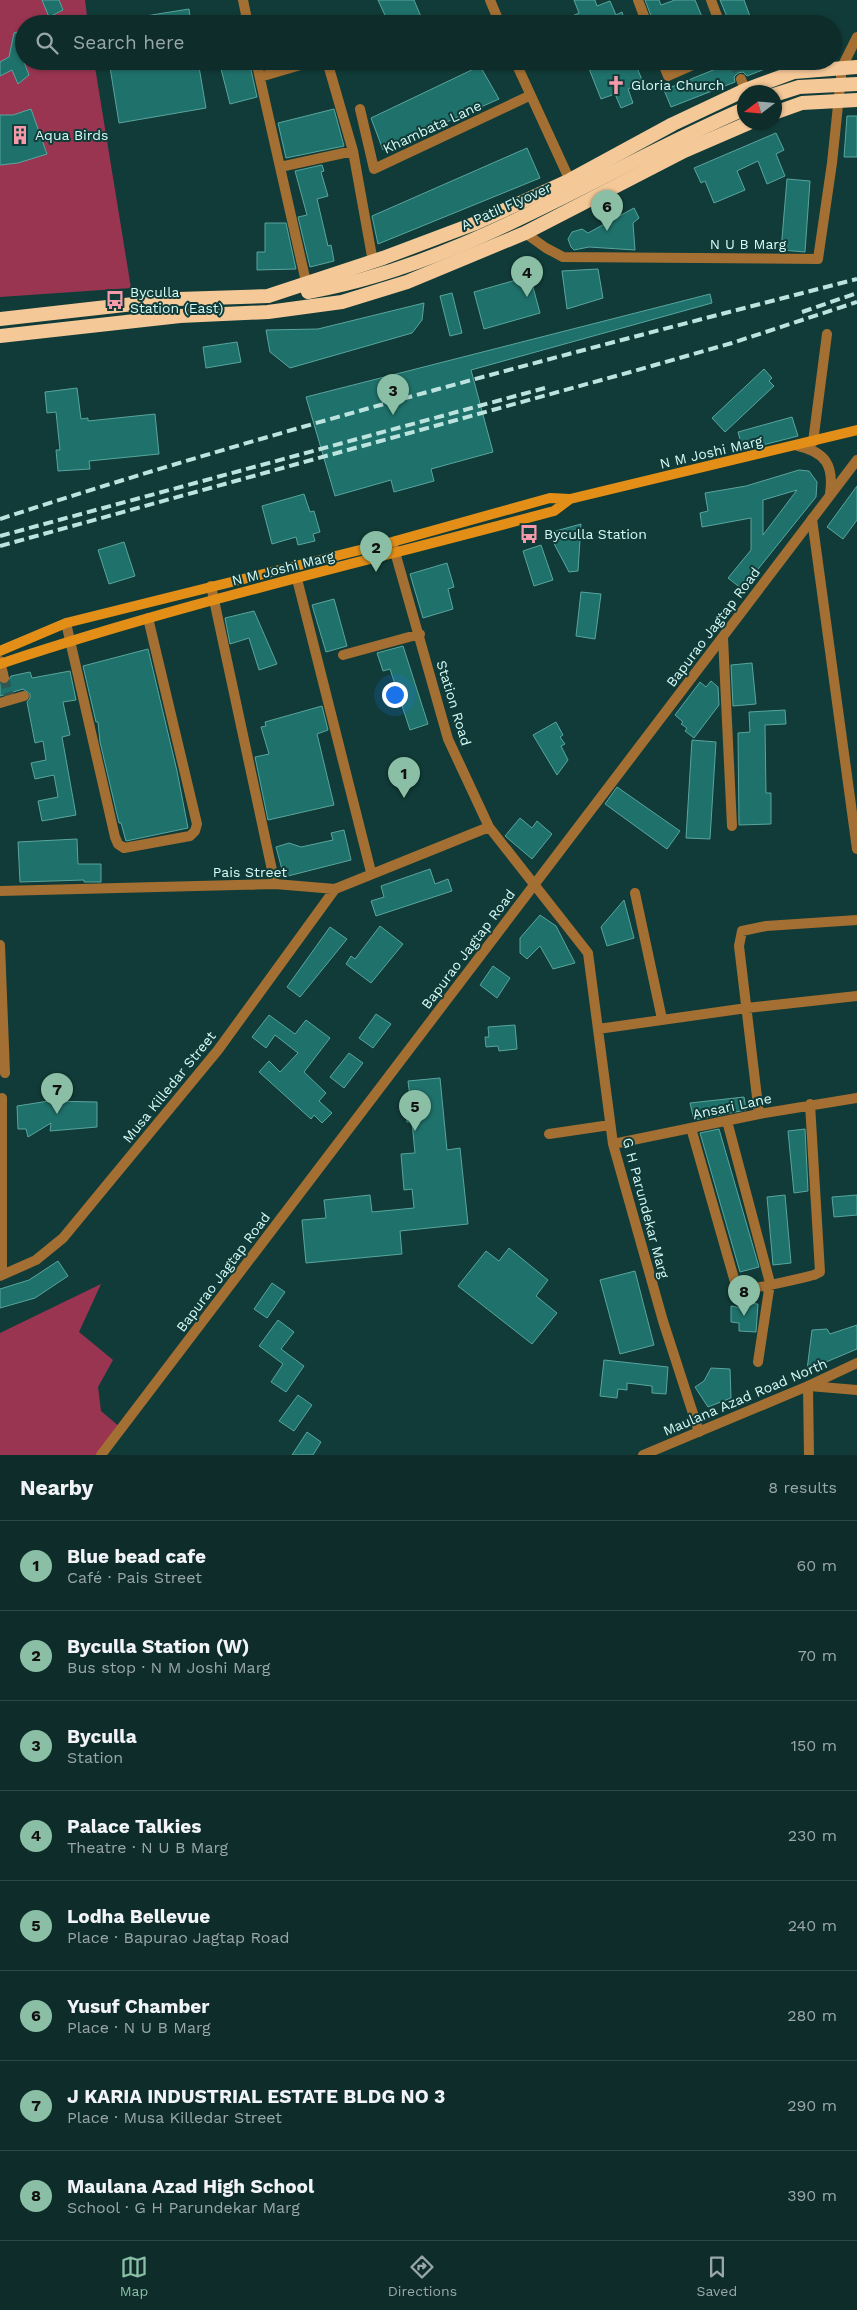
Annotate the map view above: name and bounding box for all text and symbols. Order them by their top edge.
search box [15,15,842,70]
icon: search [33,29,61,57]
text: Search here [73,31,184,54]
church icon: Gloria Church [605,74,627,96]
place label: Gloria Church [631,77,725,93]
north arrow [737,85,782,130]
street label: Khambata Lane [380,97,484,157]
building icon: Aqua Birds [9,124,31,146]
place label: Aqua Birds [35,127,108,143]
street label: A Patil Flyover [458,179,554,233]
pin: 6 [591,190,623,231]
street label: N U B Marg [710,236,787,252]
pin: 4 [511,256,543,297]
place label: Byculla Station (East) [130,284,223,316]
bus stop icon: Byculla Station (East) [104,289,126,311]
pin: 3 [377,374,409,415]
street label: N M Joshi Marg [658,432,764,472]
bus stop icon: Byculla Station [518,523,540,545]
place label: Byculla Station [544,526,647,542]
pin: 2 [360,531,392,572]
street label: N M Joshi Marg [230,547,336,588]
street label: Bapurao Jagtap Road [663,564,763,690]
street label: Station Road [433,659,475,747]
your location [382,682,408,708]
pin: 1 [388,757,420,798]
street label: Pais Street [213,864,287,880]
street label: Bapurao Jagtap Road [418,886,518,1012]
street label: Musa Killedar Street [119,1028,219,1146]
pin: 7 [41,1073,73,1114]
pin: 5 [399,1090,431,1131]
street label: Ansari Lane [691,1090,773,1122]
street label: G H Parundekar Marg [620,1136,673,1281]
street label: Bapurao Jagtap Road [173,1209,273,1335]
pin: 8 [728,1275,760,1316]
street label: Maulana Azad Road North [661,1355,829,1439]
text: Nearby [20,1475,93,1500]
text: 8 results [768,1478,837,1497]
text: Blue bead cafe [67,1545,206,1568]
text: 1 [33,1556,39,1575]
text: 60 m [797,1556,837,1575]
text: Café · Pais Street [67,1568,202,1587]
text: Byculla Station (W) [67,1635,249,1658]
text: 2 [31,1646,41,1665]
text: 70 m [798,1646,837,1665]
text: Bus stop · N M Joshi Marg [67,1658,270,1677]
text: Byculla [67,1725,137,1748]
text: 3 [31,1736,41,1755]
text: 150 m [791,1736,837,1755]
text: Station [67,1748,123,1767]
text: Palace Talkies [67,1815,201,1838]
text: 4 [31,1826,41,1845]
text: 230 m [788,1826,837,1845]
text: Theatre · N U B Marg [67,1838,228,1857]
text: Lodha Bellevue [67,1905,210,1928]
text: 5 [31,1916,41,1935]
text: 240 m [788,1916,837,1935]
text: Place · Bapurao Jagtap Road [67,1928,290,1947]
text: Yusuf Chamber [67,1995,210,2018]
text: 6 [31,2006,41,2025]
text: 280 m [787,2006,837,2025]
text: Place · N U B Marg [67,2018,211,2037]
text: J KARIA INDUSTRIAL ESTATE BLDG NO 3 [67,2085,445,2108]
text: 7 [31,2096,41,2115]
text: 290 m [787,2096,837,2115]
text: Place · Musa Killedar Street [67,2108,282,2127]
text: Maulana Azad High School [67,2175,314,2198]
text: 8 [31,2186,41,2205]
text: 390 m [787,2186,837,2205]
text: School · G H Parundekar Marg [67,2198,300,2217]
tab: Map [120,2253,148,2299]
tab: Directions [388,2253,457,2299]
tab: Saved [697,2253,737,2299]

